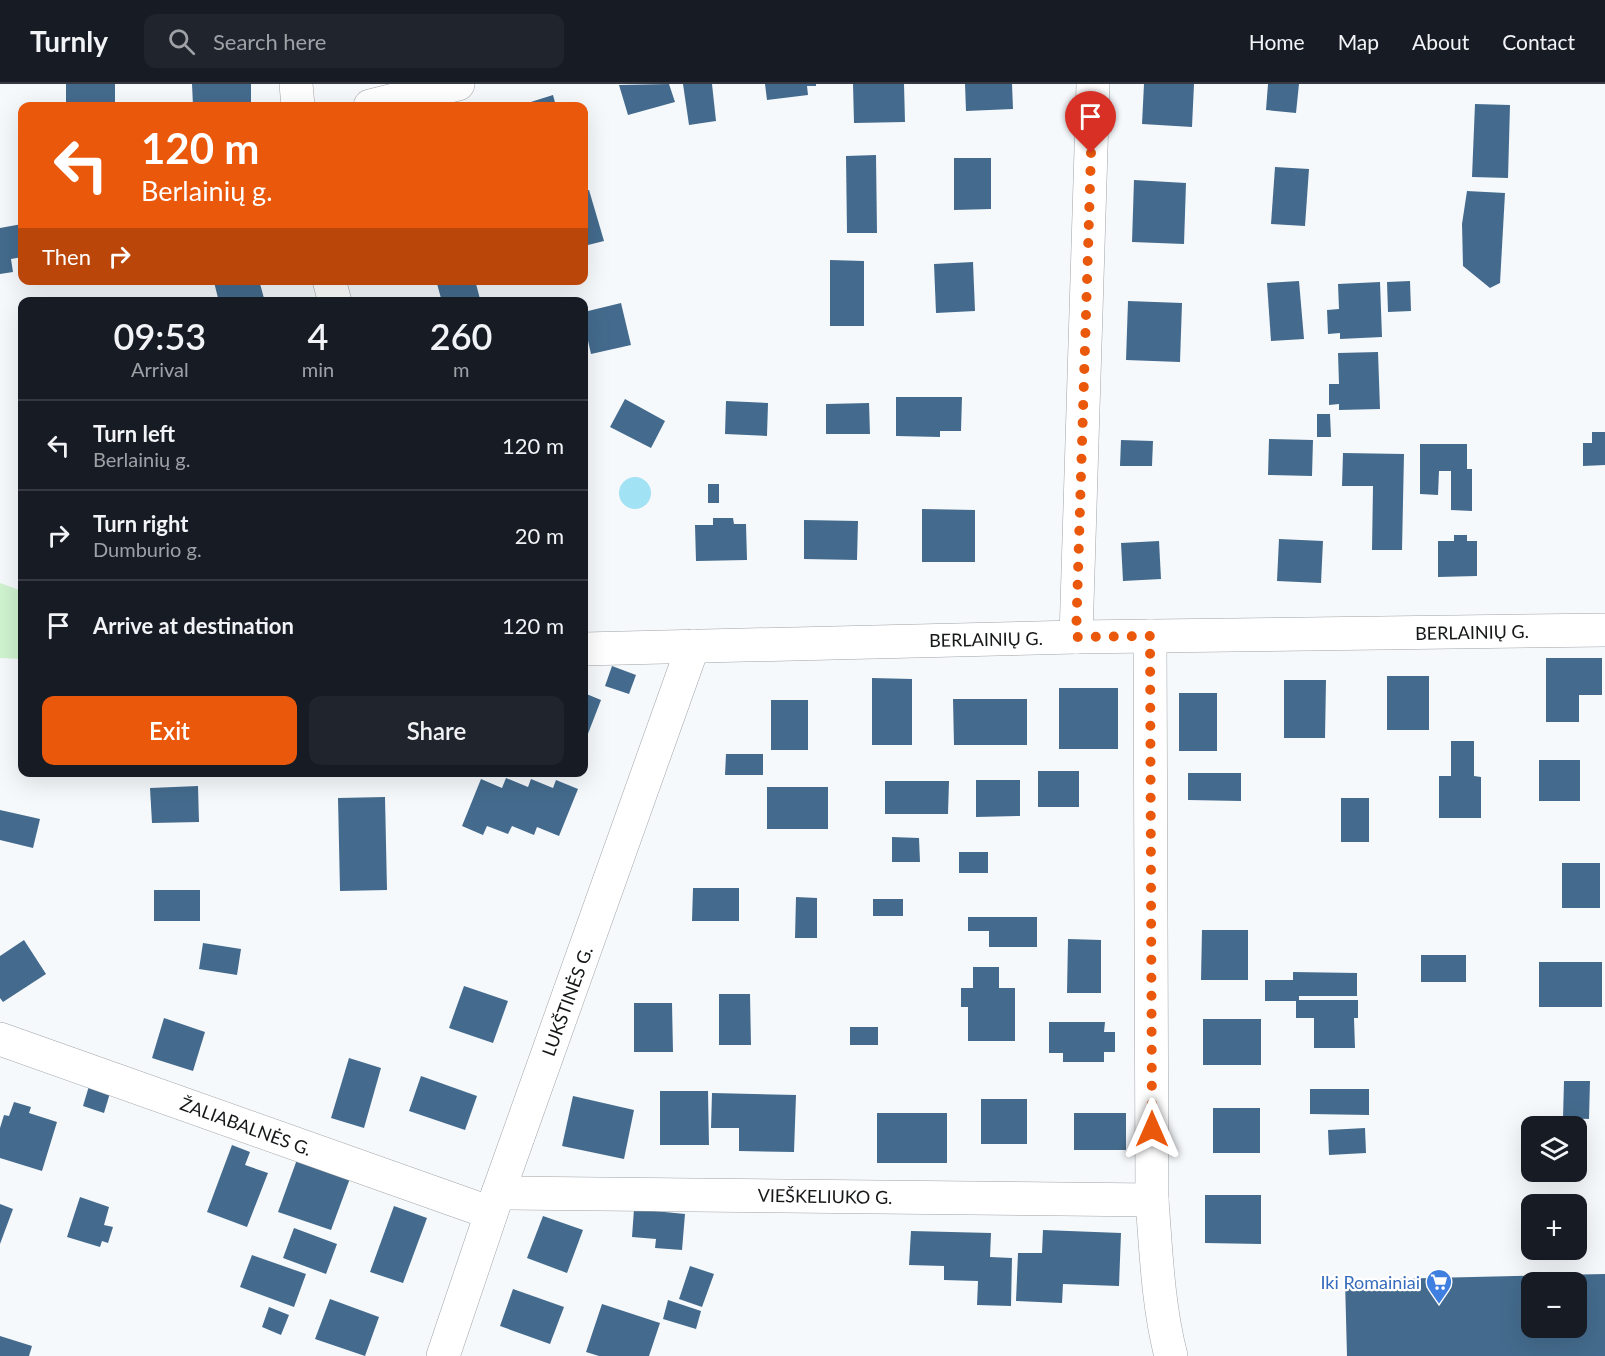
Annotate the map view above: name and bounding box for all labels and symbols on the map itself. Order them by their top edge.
pin [1065,91,1116,153]
street label: BERLAINIŲ G. [1415,620,1529,644]
street label: BERLAINIŲ G. [929,627,1043,651]
street label: LUKŠTINĖS G. [537,943,597,1059]
street label: ŽALIABALNĖS G. [177,1092,315,1160]
position arrow [1120,1097,1184,1161]
street label: VIEŠKELIUKO G. [757,1184,893,1208]
supermarket icon: Iki Romainiai [1424,1267,1454,1305]
place label: Iki Romainiai [1320,1271,1420,1293]

